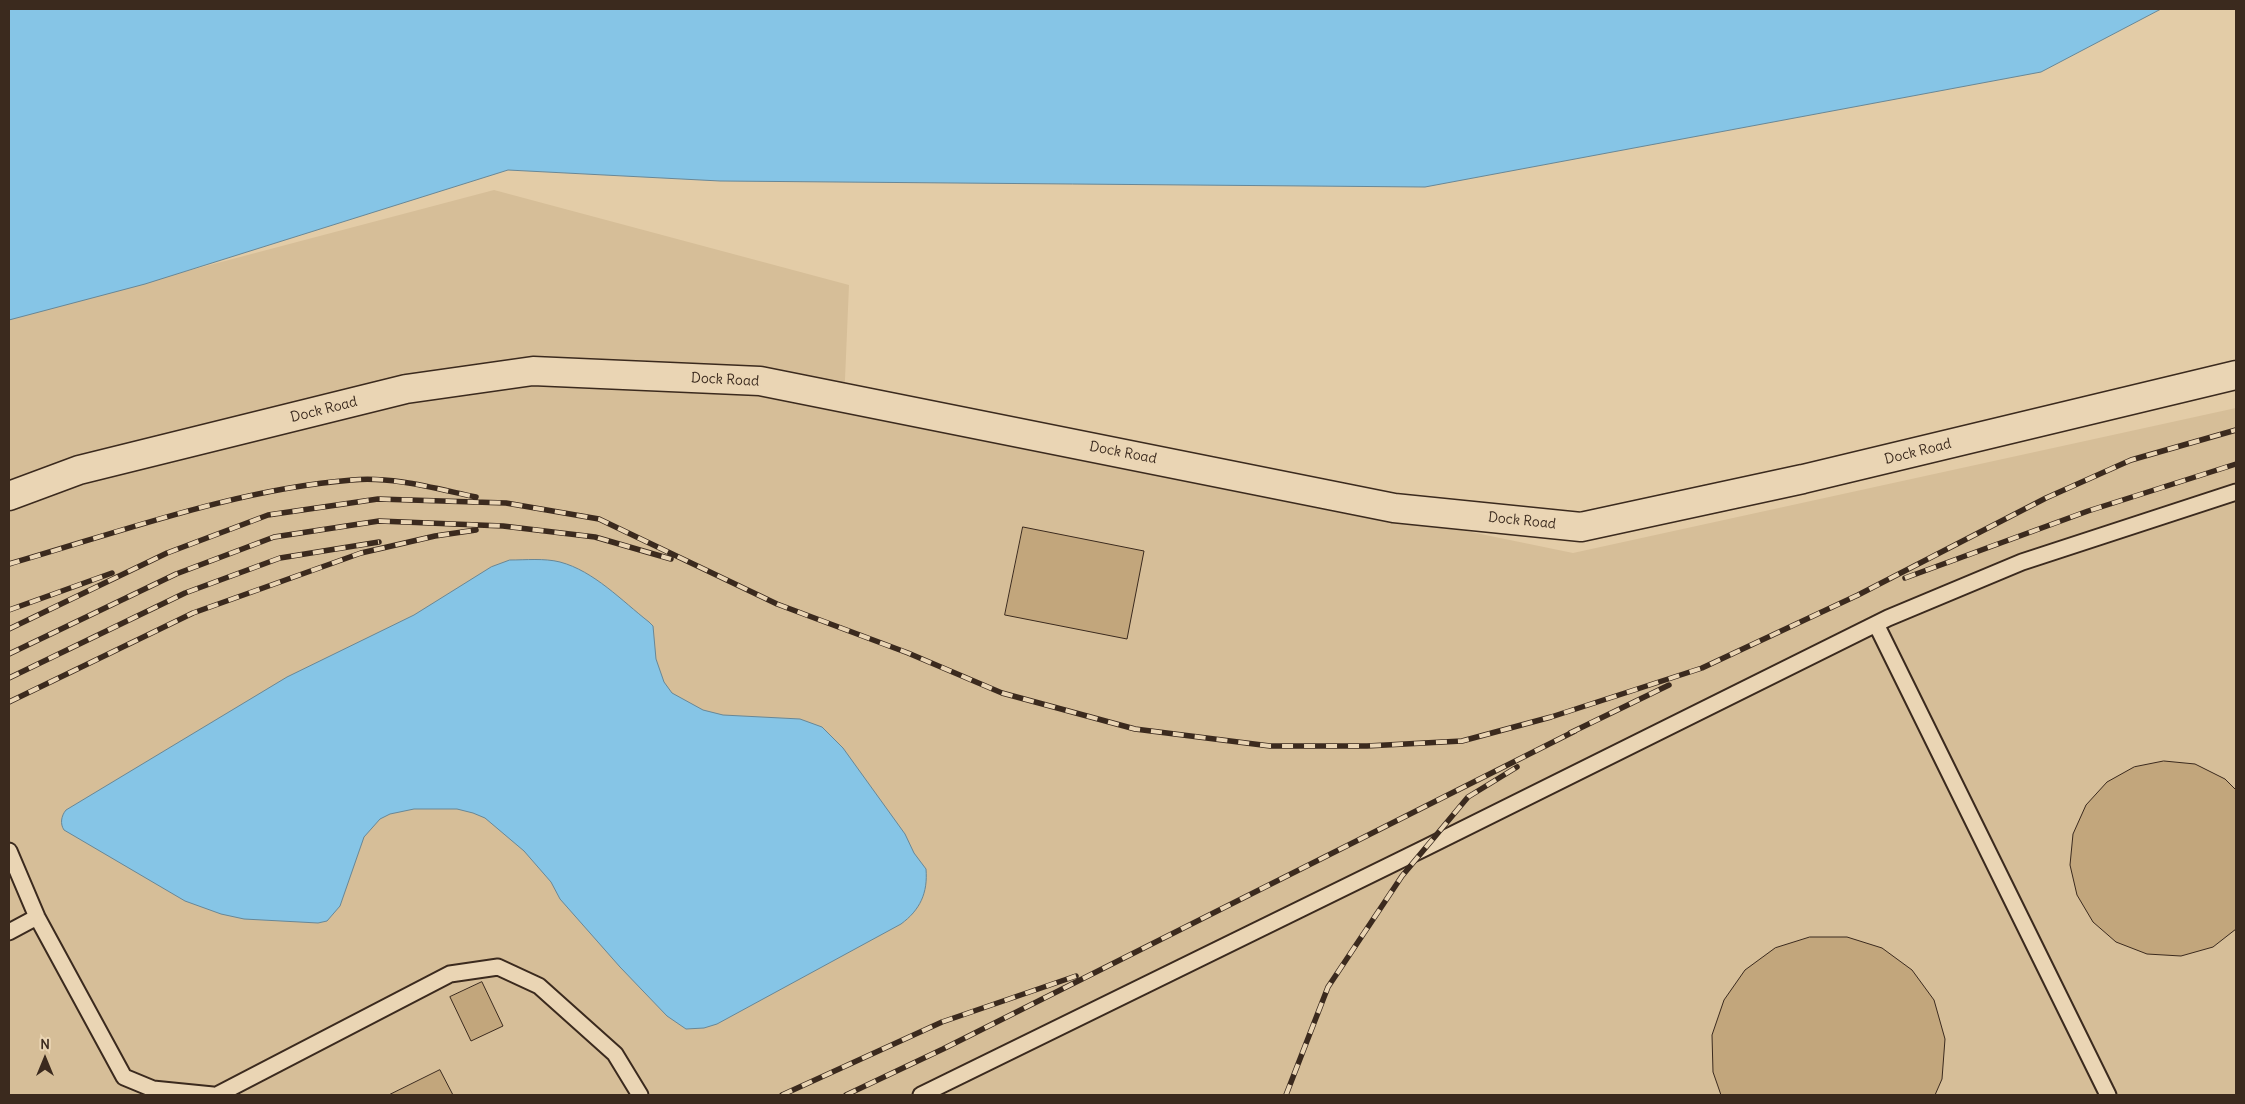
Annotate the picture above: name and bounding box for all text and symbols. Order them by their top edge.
street label: Dock Road [690,370,760,390]
street label: Dock Road [289,394,359,426]
street label: Dock Road [1883,436,1953,468]
street label: Dock Road [1088,438,1158,468]
street label: Dock Road [1487,509,1557,533]
north arrow [20,1034,70,1084]
text: N [40,1035,50,1053]

